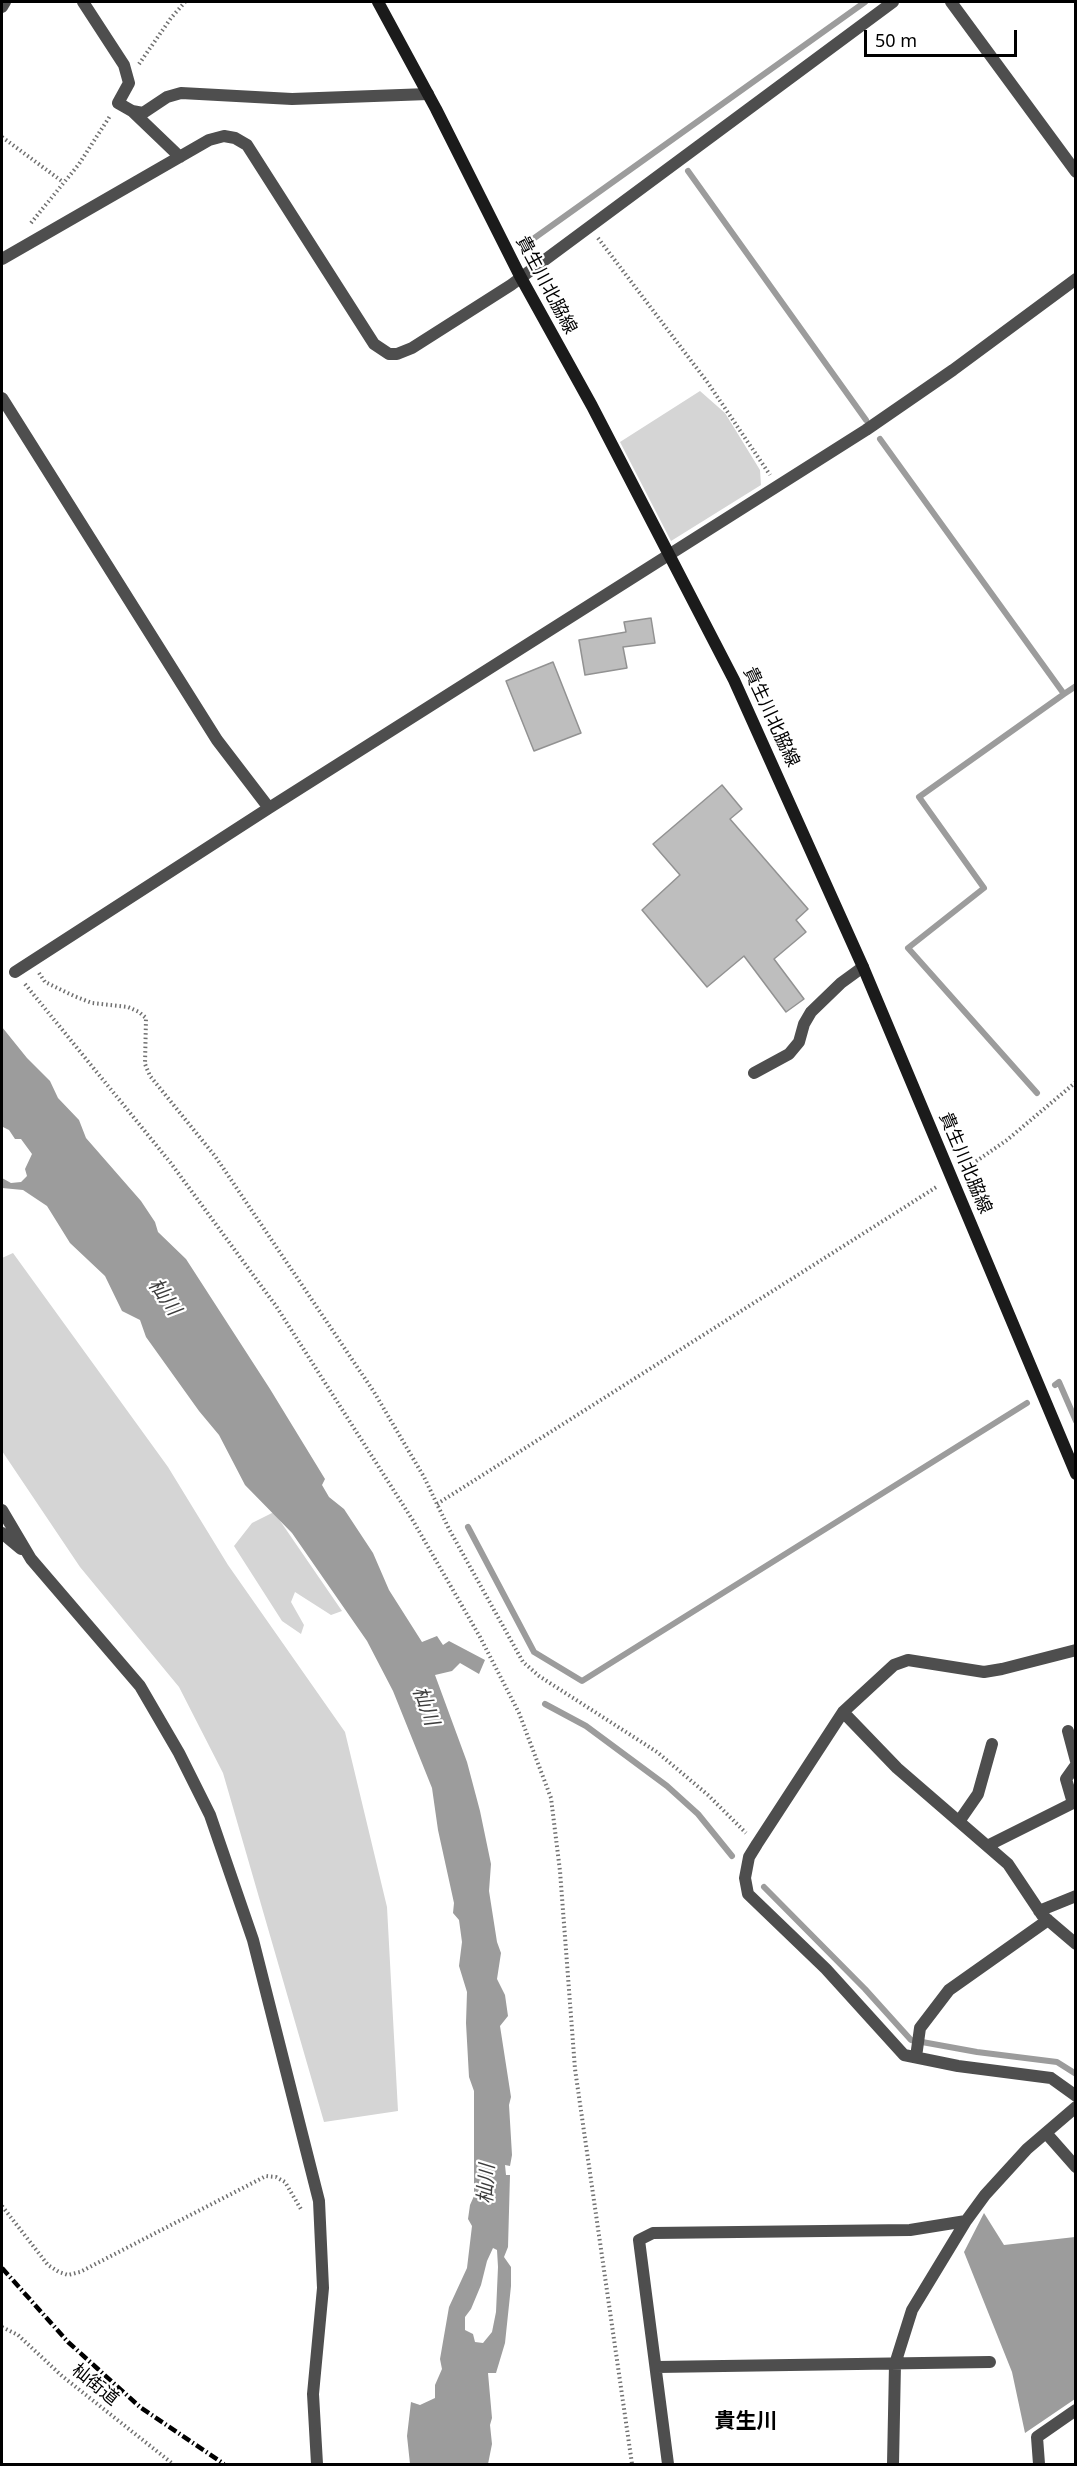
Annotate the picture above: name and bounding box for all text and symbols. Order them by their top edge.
scale bar [867,18,1020,56]
text: 50 m [875,28,917,52]
street label: 貴生川北脇線 [511,232,581,338]
street label: 貴生川北脇線 [738,663,804,771]
street label: 貴生川北脇線 [934,1109,996,1217]
water label: 杣川 [143,1274,185,1320]
water label: 杣川 [407,1683,443,1729]
water label: 杣川 [474,2163,500,2205]
street label: 杣街道 [67,2360,123,2410]
district label: 貴生川 [715,2409,777,2435]

